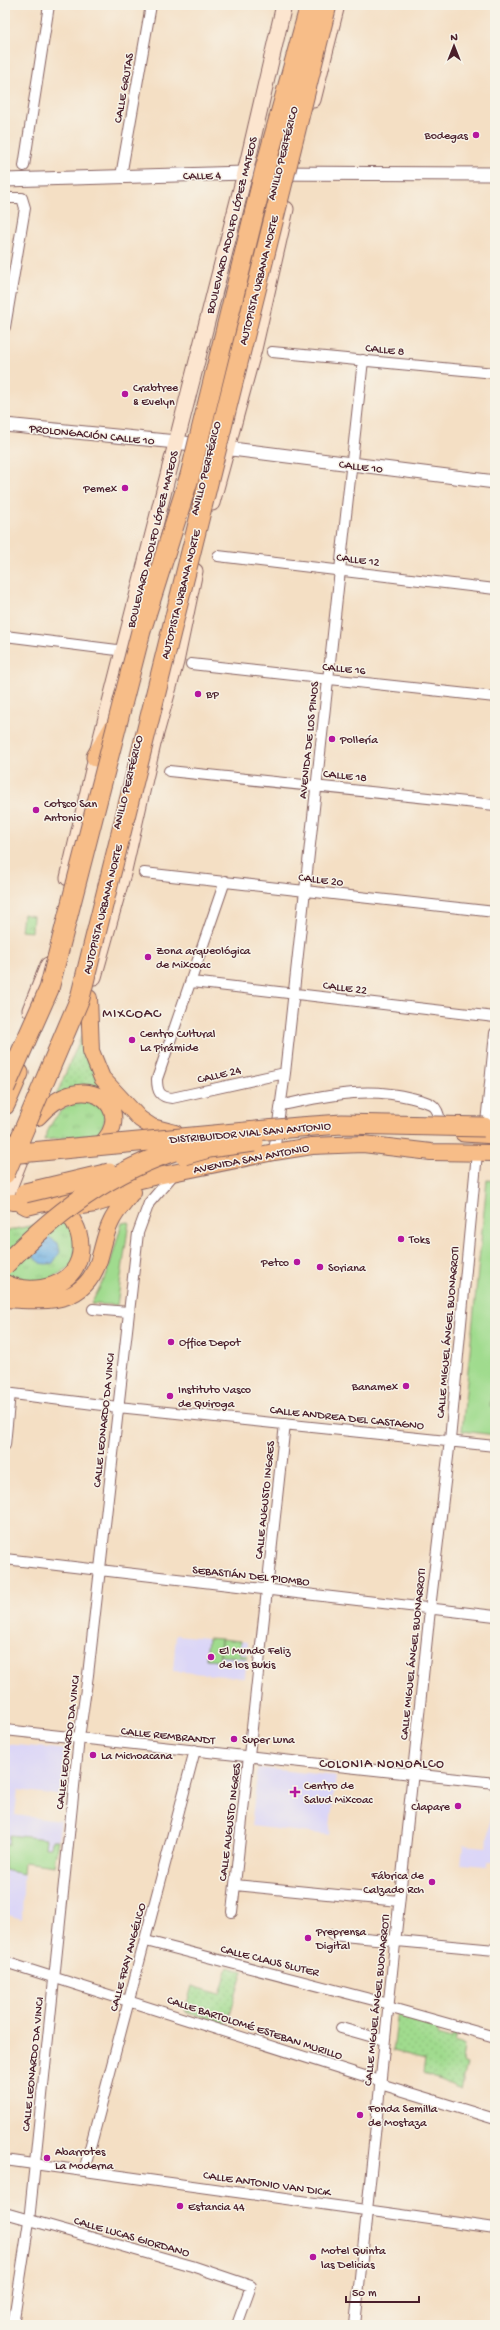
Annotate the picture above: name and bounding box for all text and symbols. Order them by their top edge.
north arrow [434,26,474,66]
text: N [450,32,458,44]
street label: CALLE GRUTAS [112,52,138,124]
street label: ANILLO PERIFÉRICO [265,105,302,202]
place label: Bodegas [424,130,469,144]
marker: Bodegas [471,130,481,140]
street label: BOULEVARD ADOLFO LÓPEZ MATEOS [204,135,262,317]
street label: CALLE 4 [183,170,222,184]
street label: AUTOPISTA URBANA NORTE [237,214,283,347]
street label: CALLE 8 [365,342,405,360]
place label: Crabtree & Evelyn [133,382,179,410]
marker: Crabtree & Evelyn [120,389,130,399]
street label: ANILLO PERIFÉRICO [188,420,225,517]
street label: PROLONGACIÓN CALLE 10 [27,422,155,450]
street label: BOULEVARD ADOLFO LÓPEZ MATEOS [125,449,183,631]
street label: CALLE 10 [338,458,384,478]
place label: Pemex [82,483,118,497]
marker: Pemex [120,483,130,493]
street label: AUTOPISTA URBANA NORTE [159,528,205,661]
street label: CALLE 12 [335,551,380,571]
street label: CALLE 16 [321,661,367,679]
street label: AVENIDA DE LOS PINOS [297,680,323,800]
marker: BP [193,689,203,699]
place label: BP [205,689,219,703]
street label: ANILLO PERIFÉRICO [110,734,147,831]
marker: Pollería [327,734,337,744]
place label: Pollería [339,734,378,748]
street label: CALLE 18 [322,768,368,786]
place label: Cotsco San Antonio [44,798,97,826]
marker: Cotsco San Antonio [31,805,41,815]
street label: AUTOPISTA URBANA NORTE [81,843,127,976]
street label: CALLE 20 [297,871,344,891]
place label: Zona arqueológica de Mixcoac [156,945,251,973]
marker: Zona arqueológica de Mixcoac [143,952,153,962]
street label: CALLE 22 [322,979,368,999]
district label: MIXCOAC [102,1006,162,1023]
place label: Centro Cultural La Pirámide [140,1028,216,1056]
marker: Centro Cultural La Pirámide [127,1035,137,1045]
street label: CALLE 24 [196,1064,243,1088]
street label: DISTRIBUIDOR VIAL SAN ANTONIO [168,1120,332,1148]
street label: AVENIDA SAN ANTONIO [192,1142,310,1178]
marker: Toks [396,1234,406,1244]
place label: Toks [408,1234,430,1248]
street label: CALLE MIGUEL ÁNGEL BUONARROTI [434,1245,464,1419]
place label: Petco [260,1257,289,1271]
marker: Petco [292,1257,302,1267]
marker: Soriana [315,1262,325,1272]
place label: Soriana [328,1262,366,1276]
marker: Office Depot [166,1337,176,1347]
place label: Office Depot [179,1337,241,1351]
street label: CALLE LEONARDO DA VINCI [91,1352,119,1488]
place label: Banamex [351,1381,399,1395]
marker: Banamex [401,1381,411,1391]
place label: Instituto Vasco de Quiroga [178,1384,251,1412]
marker: Instituto Vasco de Quiroga [165,1391,175,1401]
street label: CALLE ANDREA DEL CASTAGNO [269,1404,425,1434]
street label: CALLE AUGUSTO INGRES [253,1440,279,1560]
street label: SEBASTIÁN DEL PIOMBO [191,1564,310,1590]
street label: CALLE MIGUEL ÁNGEL BUONARROTI [398,1567,430,1741]
place label: El Mundo Feliz de los Bukis [219,1645,291,1673]
marker: El Mundo Feliz de los Bukis [206,1652,216,1662]
street label: CALLE LEONARDO DA VINCI [54,1674,84,1810]
street label: CALLE REMBRANDT [120,1725,217,1749]
marker: Super Luna [229,1734,239,1744]
place label: Super Luna [242,1734,295,1748]
marker: La Michoacana [88,1750,98,1760]
place label: La Michoacana [101,1750,173,1764]
district label: COLONIA NONOALCO [319,1757,445,1772]
street label: CALLE AUGUSTO INGRES [217,1762,245,1882]
place label: Centro de Salud Mixcoac [304,1780,374,1808]
marker: Centro de Salud Mixcoac [289,1786,301,1798]
place label: Clapare [411,1801,451,1815]
marker: Clapare [453,1801,463,1811]
place label: Fábrica de Calzado Rch [363,1870,425,1898]
marker: Fábrica de Calzado Rch [427,1877,437,1887]
street label: CALLE FRAY ANGÉLICO [108,1902,150,2013]
street label: CALLE MIGUEL ÁNGEL BUONARROTI [362,1913,394,2087]
place label: Preprensa Digital [315,1926,367,1954]
marker: Preprensa Digital [303,1933,313,1943]
street label: CALLE CLAUS SLUTER [219,1943,321,1981]
street label: CALLE BARTOLOMÉ ESTEBAN MURILLO [165,1994,344,2064]
street label: CALLE LEONARDO DA VINCI [20,1996,48,2132]
place label: Fonda Semilla de Mostaza [367,2103,438,2131]
marker: Fonda Semilla de Mostaza [355,2110,365,2120]
place label: Abarrotes La Moderna [55,2146,114,2174]
marker: Abarrotes La Moderna [42,2153,52,2163]
street label: CALLE ANTONIO VAN DICK [202,2169,333,2201]
marker: Estancia 44 [175,2201,185,2211]
place label: Estancia 44 [188,2201,245,2215]
street label: CALLE LUCAS GIORDANO [72,2215,191,2261]
place label: Motel Quinta las Delicias [321,2245,386,2273]
marker: Motel Quinta las Delicias [308,2252,318,2262]
scale bar [346,2278,419,2304]
text: 50 m [352,2287,377,2301]

